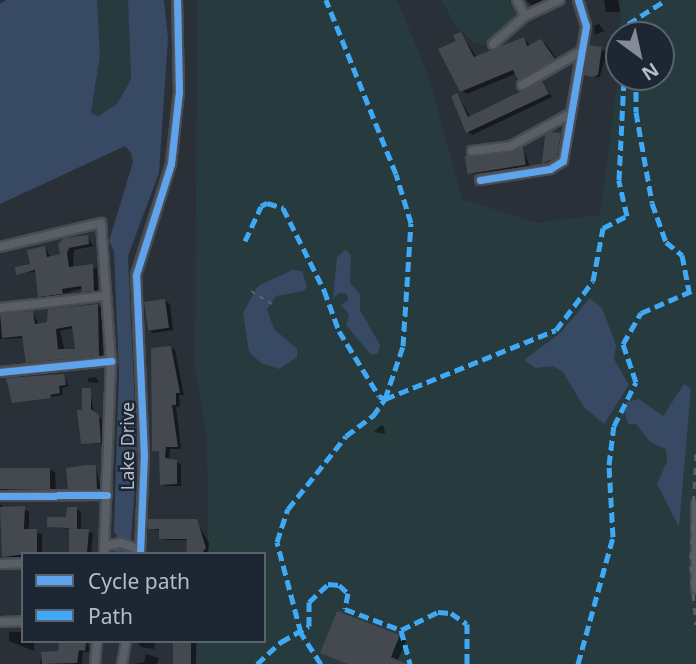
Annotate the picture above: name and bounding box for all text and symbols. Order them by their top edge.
north arrow [605,21,675,91]
text: N [637,57,664,87]
street label: Lake Drive [116,402,138,490]
legend [21,552,266,643]
text: Cycle path [88,567,190,595]
text: Path [88,602,133,630]

